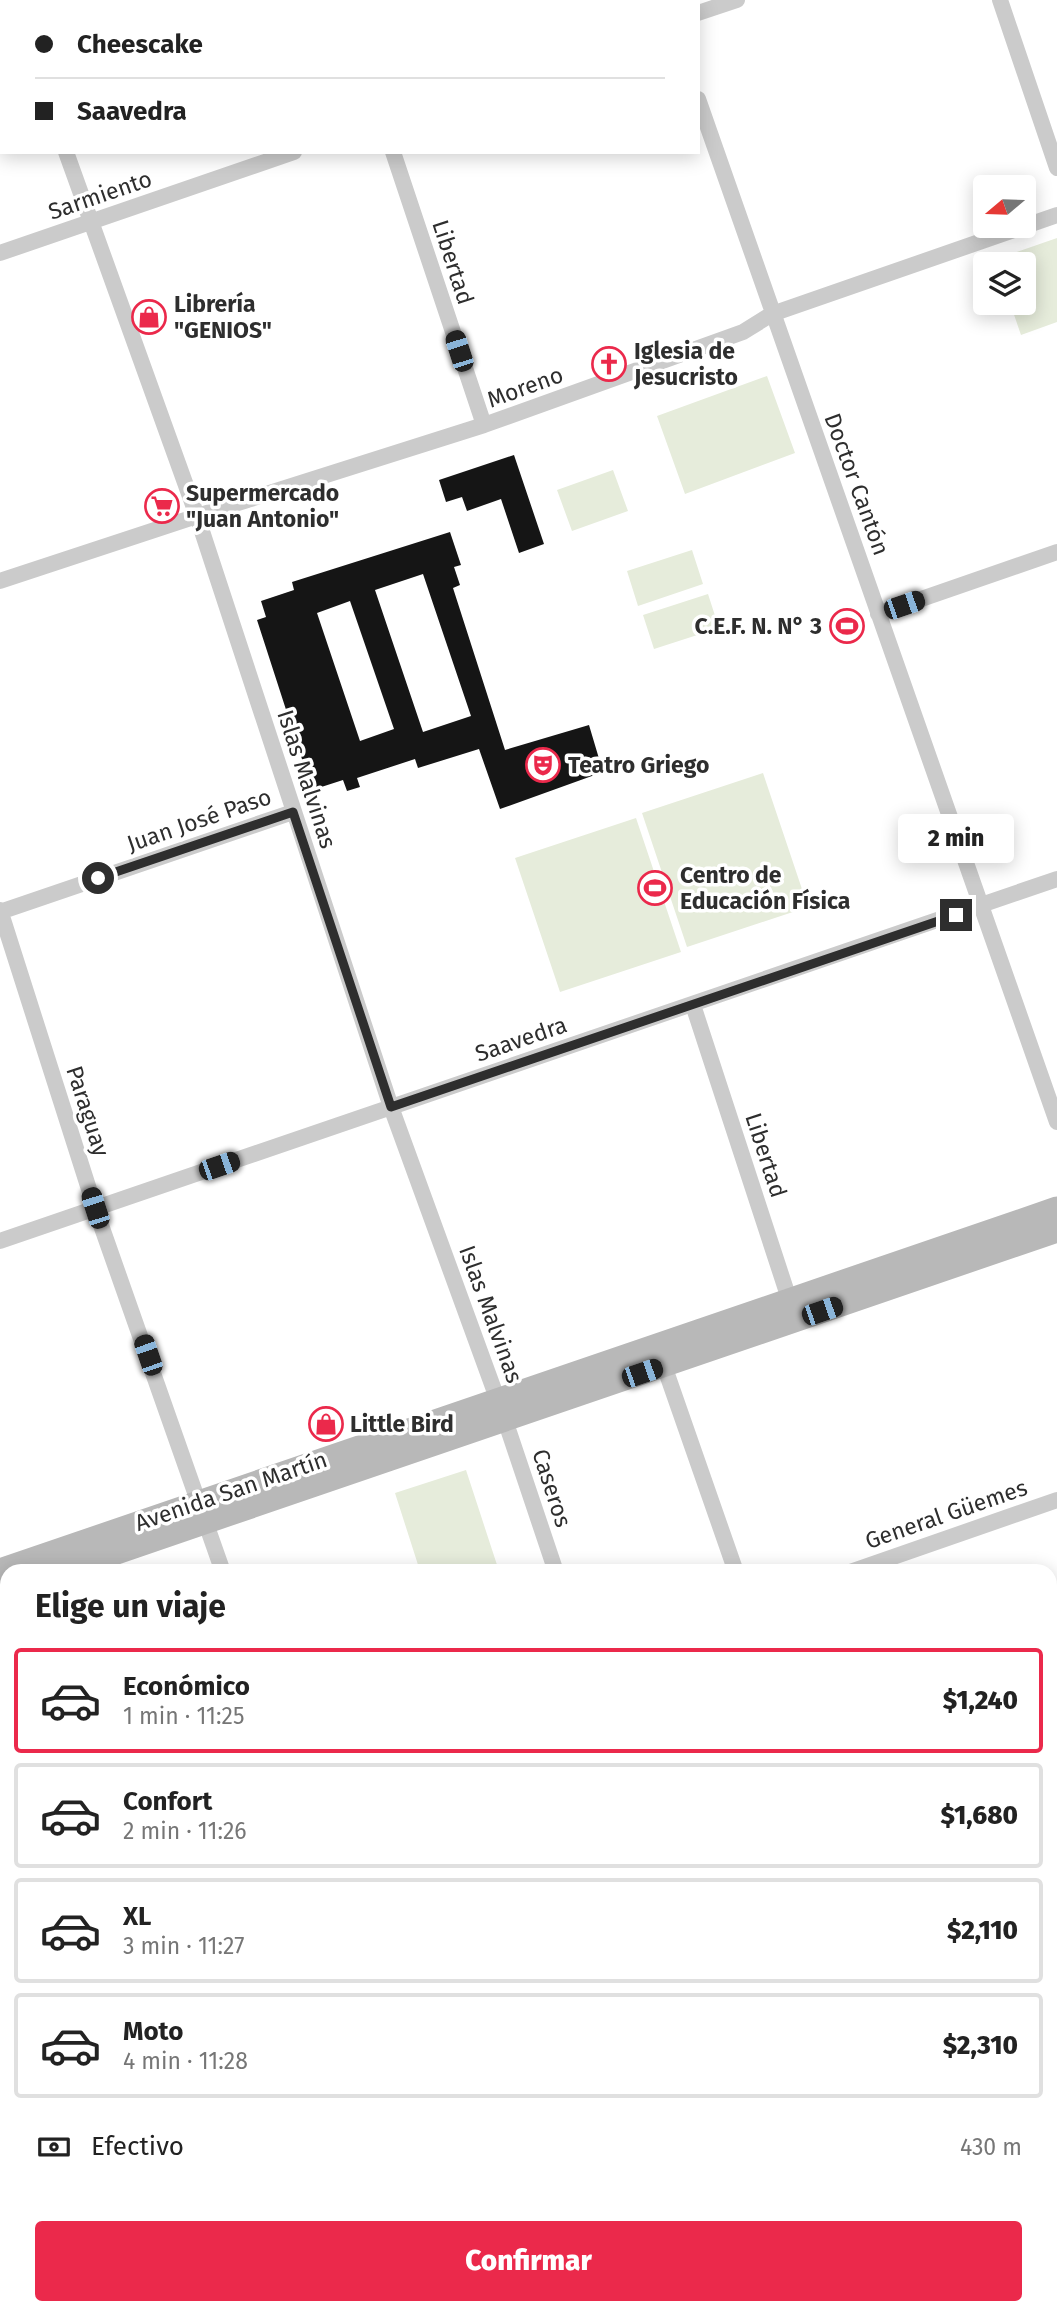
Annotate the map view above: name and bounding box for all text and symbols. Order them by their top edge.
text: Cheescake [77,29,203,60]
text: Saavedra [77,96,187,127]
street label: Sarmiento [45,164,155,226]
north arrow [973,175,1036,238]
map controls [973,175,1036,315]
street label: Libertad [426,216,480,308]
button: layers [973,252,1036,315]
place label: Librería "GENIOS" [174,290,272,344]
shop icon: Librería "GENIOS" [130,298,168,336]
car [443,328,476,374]
place label: Iglesia de Jesucristo [633,337,738,391]
church icon: Iglesia de Jesucristo [590,345,628,383]
street label: Moreno [483,360,567,414]
street label: Doctor Cantón [818,409,896,559]
place label: Supermercado "Juan Antonio" [186,479,339,533]
supermarket icon: Supermercado "Juan Antonio" [143,487,181,525]
car [881,588,928,622]
sports icon: C.E.F. N. N° 3 [828,607,866,645]
place label: C.E.F. N. N° 3 [694,612,822,640]
street label: Islas Malvinas [271,706,343,852]
theatre icon: Teatro Griego [524,746,562,784]
place label: Teatro Griego [568,751,709,779]
street label: Juan José Paso [123,782,275,858]
callout: 2 min [898,814,1014,862]
text: 2 min [928,824,984,852]
place label: Centro de Educación Física [680,861,850,915]
route start [82,862,114,894]
sports icon: Centro de Educación Física [636,869,674,907]
route end [940,899,972,931]
street label: Saavedra [471,1010,571,1068]
street label: Paraguay [60,1062,116,1160]
street label: Libertad [739,1109,793,1201]
car [196,1149,243,1183]
car [79,1185,112,1231]
street label: Islas Malvinas [453,1241,529,1387]
car [799,1294,846,1328]
car [132,1332,165,1378]
car [619,1356,666,1390]
shop icon: Little Bird [307,1405,345,1443]
place label: Little Bird [350,1410,454,1438]
street label: Avenida San Martín [131,1445,331,1537]
street label: Caseros [526,1445,578,1531]
street label: General Güemes [861,1473,1031,1555]
text: Elige un viaje [35,1587,226,1625]
icon: car [39,1669,102,1732]
text: Económico [123,1671,250,1702]
text: $1,240 [943,1685,1018,1716]
text: 1 min · 11:25 [123,1702,244,1730]
icon: car [39,1784,102,1847]
text: Confort [123,1786,212,1817]
text: $1,680 [941,1800,1018,1831]
text: 2 min · 11:26 [123,1817,247,1845]
icon: car [39,1899,102,1962]
text: XL [123,1901,151,1932]
text: $2,110 [947,1915,1018,1946]
text: 3 min · 11:27 [123,1932,244,1960]
icon: car [39,2014,102,2077]
text: Moto [123,2016,183,2047]
text: $2,310 [943,2030,1018,2061]
text: 4 min · 11:28 [123,2047,248,2075]
icon: cash [35,2128,73,2166]
text: Efectivo [91,2131,184,2162]
text: 430 m [960,2133,1022,2161]
button: Confirmar [35,2221,1022,2301]

